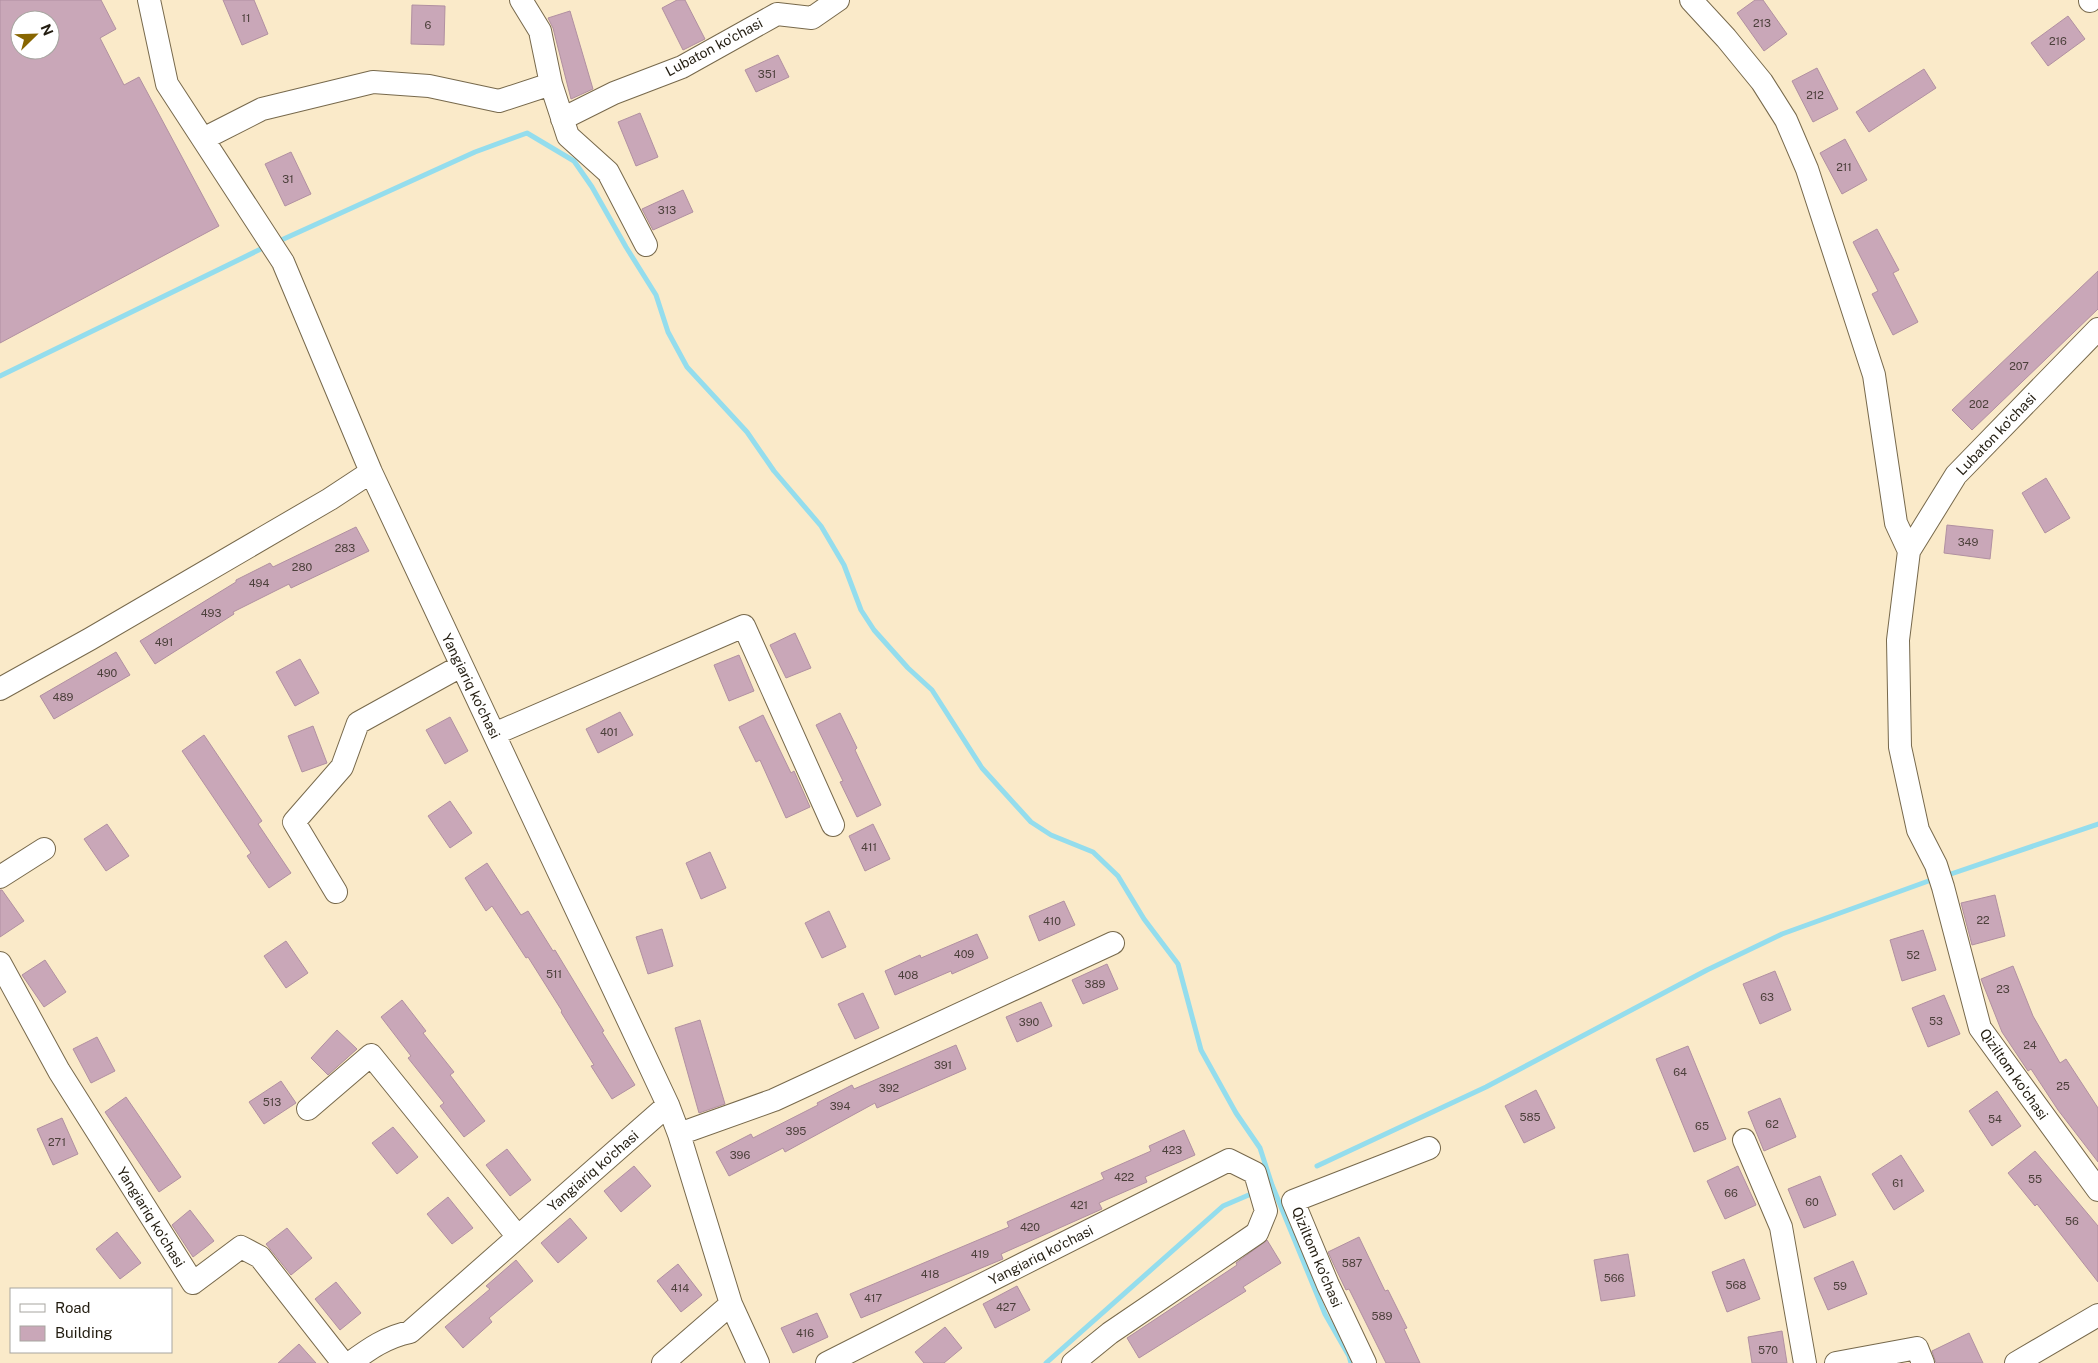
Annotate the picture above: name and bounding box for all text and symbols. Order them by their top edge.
north arrow [10,10,60,60]
house number: 11 [242,12,250,24]
street label: Lubaton ko'chasi [663,15,765,79]
house number: 213 [1753,17,1771,29]
house number: 6 [425,19,432,31]
text: N [37,22,56,38]
house number: 216 [2049,35,2067,47]
house number: 351 [758,68,776,80]
house number: 212 [1806,89,1824,101]
house number: 211 [1836,161,1852,173]
house number: 31 [282,173,294,185]
house number: 313 [658,204,676,216]
house number: 207 [2009,360,2029,372]
street label: Lubaton ko'chasi [1953,390,2039,478]
house number: 202 [1969,398,1989,410]
house number: 349 [1958,536,1978,548]
house number: 283 [335,542,355,554]
house number: 280 [292,561,312,573]
house number: 494 [249,577,269,589]
house number: 493 [201,607,221,619]
street label: Yangiariq ko'chasi [439,631,503,741]
house number: 491 [155,636,173,648]
house number: 490 [97,667,117,679]
house number: 489 [53,691,74,703]
house number: 401 [600,726,618,738]
house number: 411 [861,841,877,853]
house number: 22 [1976,914,1990,926]
house number: 410 [1043,915,1061,927]
house number: 409 [954,948,974,960]
house number: 52 [1906,949,1920,961]
house number: 511 [546,968,562,980]
house number: 408 [898,969,918,981]
house number: 389 [1085,978,1106,990]
house number: 23 [1996,983,2010,995]
house number: 63 [1760,991,1774,1003]
house number: 53 [1929,1015,1943,1027]
house number: 390 [1019,1016,1039,1028]
street label: Qiziltom ko'chasi [1977,1025,2051,1123]
house number: 24 [2023,1039,2037,1051]
house number: 391 [934,1059,952,1071]
house number: 64 [1673,1066,1687,1078]
house number: 25 [2056,1080,2070,1092]
house number: 392 [879,1082,900,1094]
house number: 513 [263,1096,281,1108]
house number: 394 [830,1100,850,1112]
house number: 585 [1519,1111,1541,1123]
house number: 54 [1988,1113,2002,1125]
house number: 62 [1765,1118,1779,1130]
house number: 65 [1695,1120,1709,1132]
house number: 395 [786,1125,806,1137]
street label: Yangiariq ko'chasi [544,1127,642,1215]
house number: 271 [48,1136,66,1148]
house number: 423 [1162,1144,1182,1156]
house number: 396 [730,1149,750,1161]
street label: Yangiariq ko'chasi [114,1164,188,1270]
house number: 422 [1114,1171,1134,1183]
house number: 55 [2028,1173,2042,1185]
house number: 61 [1892,1177,1904,1189]
house number: 66 [1724,1187,1738,1199]
house number: 60 [1805,1196,1819,1208]
house number: 421 [1070,1199,1088,1211]
street label: Qiziltom ko'chasi [1289,1204,1345,1310]
house number: 56 [2065,1215,2079,1227]
house number: 420 [1020,1221,1040,1233]
street label: Yangiariq ko'chasi [986,1222,1096,1288]
house number: 419 [971,1248,989,1260]
house number: 587 [1342,1257,1363,1269]
house number: 418 [921,1268,939,1280]
house number: 566 [1604,1272,1624,1284]
house number: 568 [1726,1279,1746,1291]
house number: 59 [1833,1280,1847,1292]
house number: 414 [671,1282,689,1294]
legend [10,1288,172,1353]
house number: 417 [864,1292,882,1304]
text: Road [55,1299,91,1316]
house number: 427 [996,1301,1016,1313]
house number: 589 [1372,1310,1393,1322]
text: Building [55,1324,113,1341]
house number: 416 [796,1327,814,1339]
house number: 570 [1758,1344,1778,1356]

